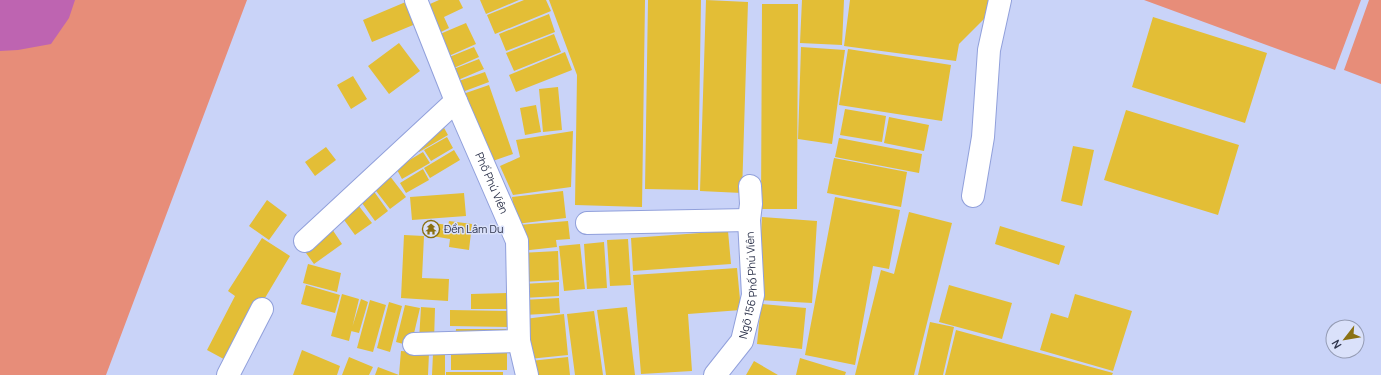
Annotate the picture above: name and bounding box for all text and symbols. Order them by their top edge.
street label: Phố Phú Viên [472,150,512,216]
temple icon: Đền Lâm Du [421,219,441,239]
place label: Đền Lâm Du [444,221,504,236]
street label: Ngõ 156 Phố Phú Viên [735,231,760,340]
north arrow [1325,319,1365,359]
text: N [1327,337,1344,352]

